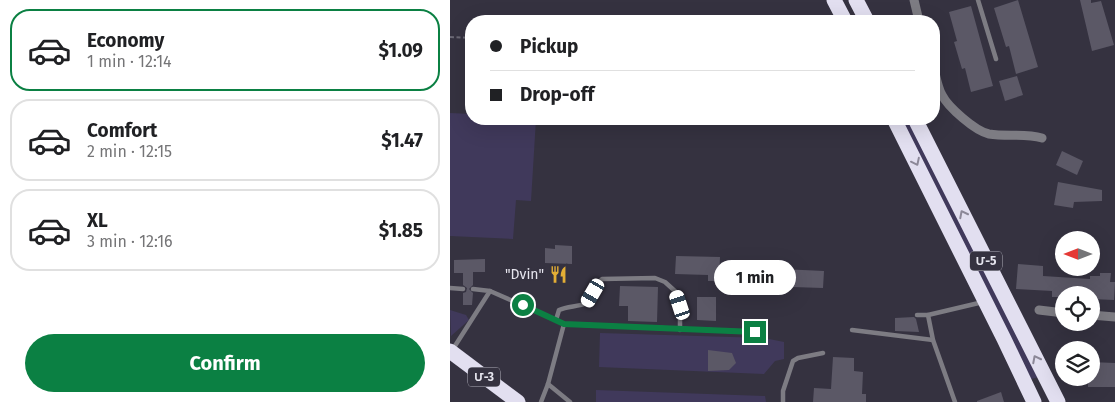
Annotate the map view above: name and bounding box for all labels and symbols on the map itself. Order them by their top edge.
one-way arrow [910,157,920,166]
one-way arrow [959,210,969,219]
north arrow [1055,231,1100,276]
road number: Մ-5 [970,252,1002,270]
callout: 1 min [714,260,796,294]
restaurant icon: "Dvin" [548,264,568,284]
place label: "Dvin" [505,266,544,283]
car [579,276,606,310]
car [668,288,691,322]
route start [512,294,534,316]
route end [744,321,766,343]
one-way arrow [1032,355,1042,364]
road number: Մ-3 [468,368,500,387]

